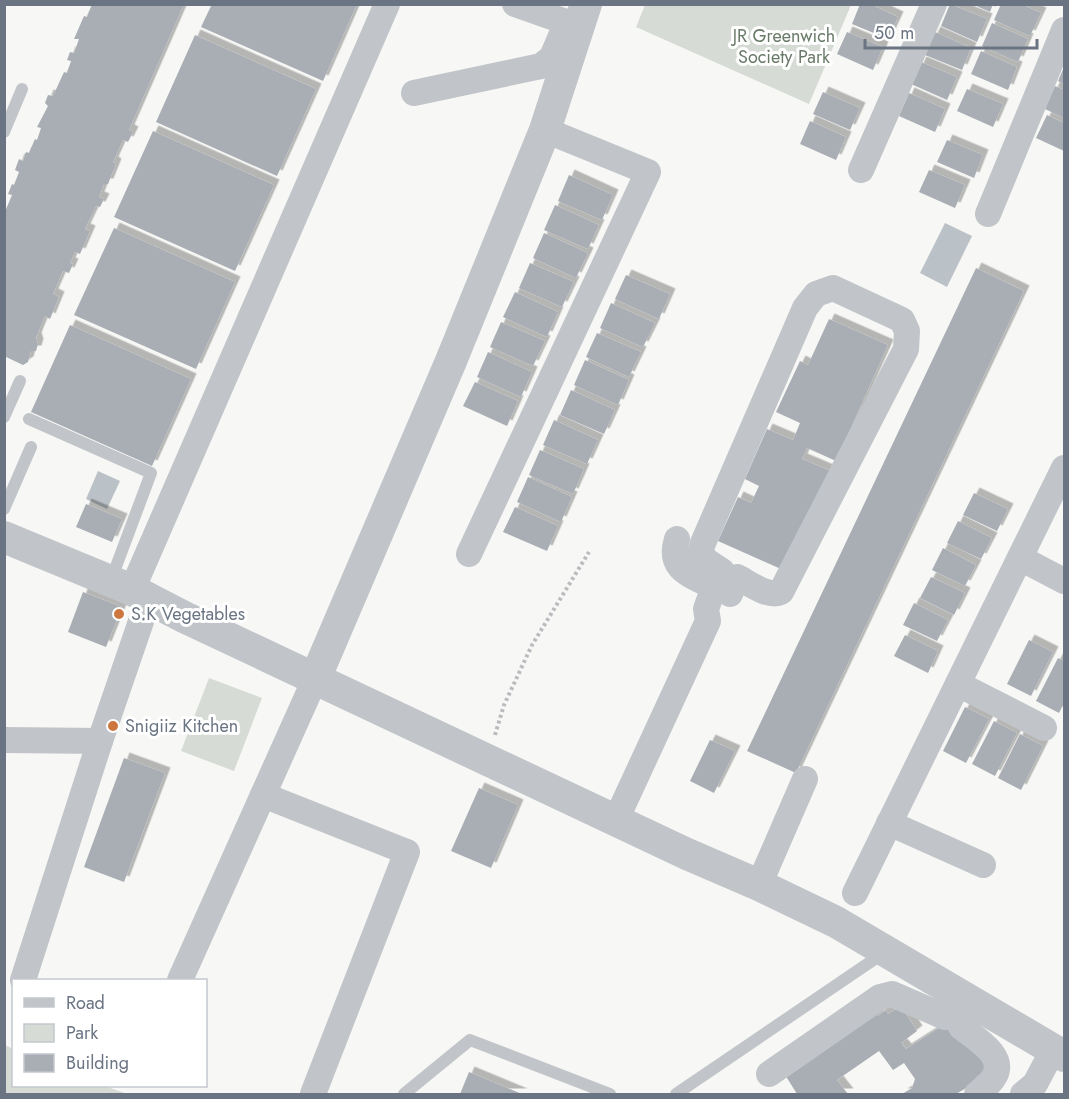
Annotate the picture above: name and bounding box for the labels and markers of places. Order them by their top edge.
place label: S.K Vegetables [131,601,245,627]
marker: S.K Vegetables [112,607,126,621]
place label: Snigiiz Kitchen [125,713,238,739]
marker: Snigiiz Kitchen [106,719,120,733]

